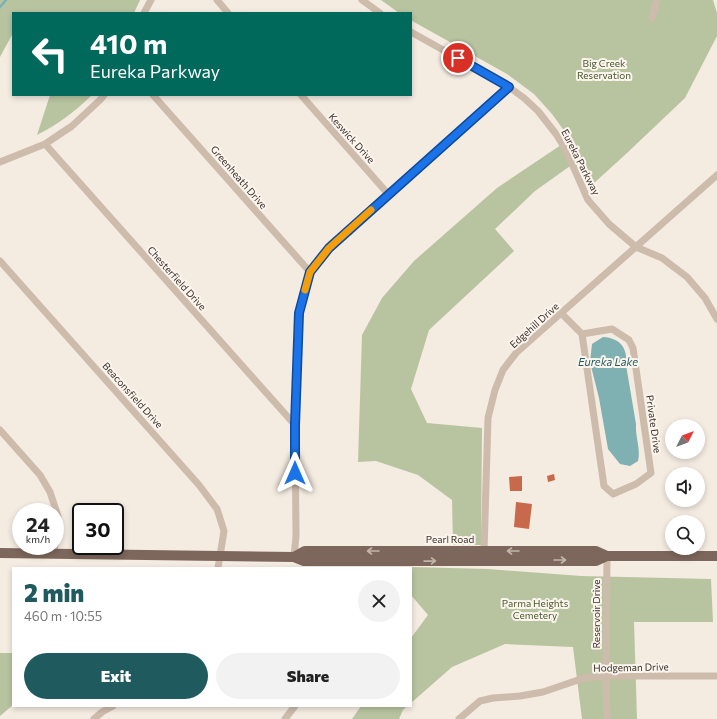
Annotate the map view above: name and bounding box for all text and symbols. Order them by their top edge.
text: 410 m [90,26,167,60]
icon: left [24,28,76,80]
pin [441,41,475,75]
icon: arrive [447,47,469,69]
park label: Big Creek Reservation [577,57,631,81]
text: Eureka Parkway [90,60,220,82]
street label: Keswick Drive [326,111,378,165]
street label: Eureka Parkway [559,127,603,197]
street label: Greenheath Drive [208,143,270,211]
street label: Chesterfield Drive [145,244,209,312]
street label: Edgehill Drive [507,300,561,350]
water label: Eureka Lake [578,355,638,368]
street label: Beaconsfield Drive [100,360,166,430]
street label: Private Drive [644,394,664,454]
north arrow [665,419,705,459]
map controls [665,419,705,555]
position arrow [274,452,316,494]
button: sound [665,467,705,507]
speed limit sign: 30 [72,503,124,555]
text: 24 [26,512,50,536]
button: search [665,515,705,555]
text: km/h [26,533,50,545]
street label: Pearl Road [426,533,474,545]
one-way arrow [367,547,380,555]
one-way arrow [507,547,520,555]
one-way arrow [553,556,566,564]
one-way arrow [423,557,436,565]
text: 2 min [24,578,84,607]
street label: Reservoir Drive [590,579,602,649]
button: close [358,580,400,622]
park label: Parma Heights Cemetery [502,597,569,621]
text: 460 m · 10:55 [24,608,102,624]
button: Exit [24,653,208,699]
button: Share [216,653,400,699]
street label: Hodgeman Drive [593,660,669,674]

